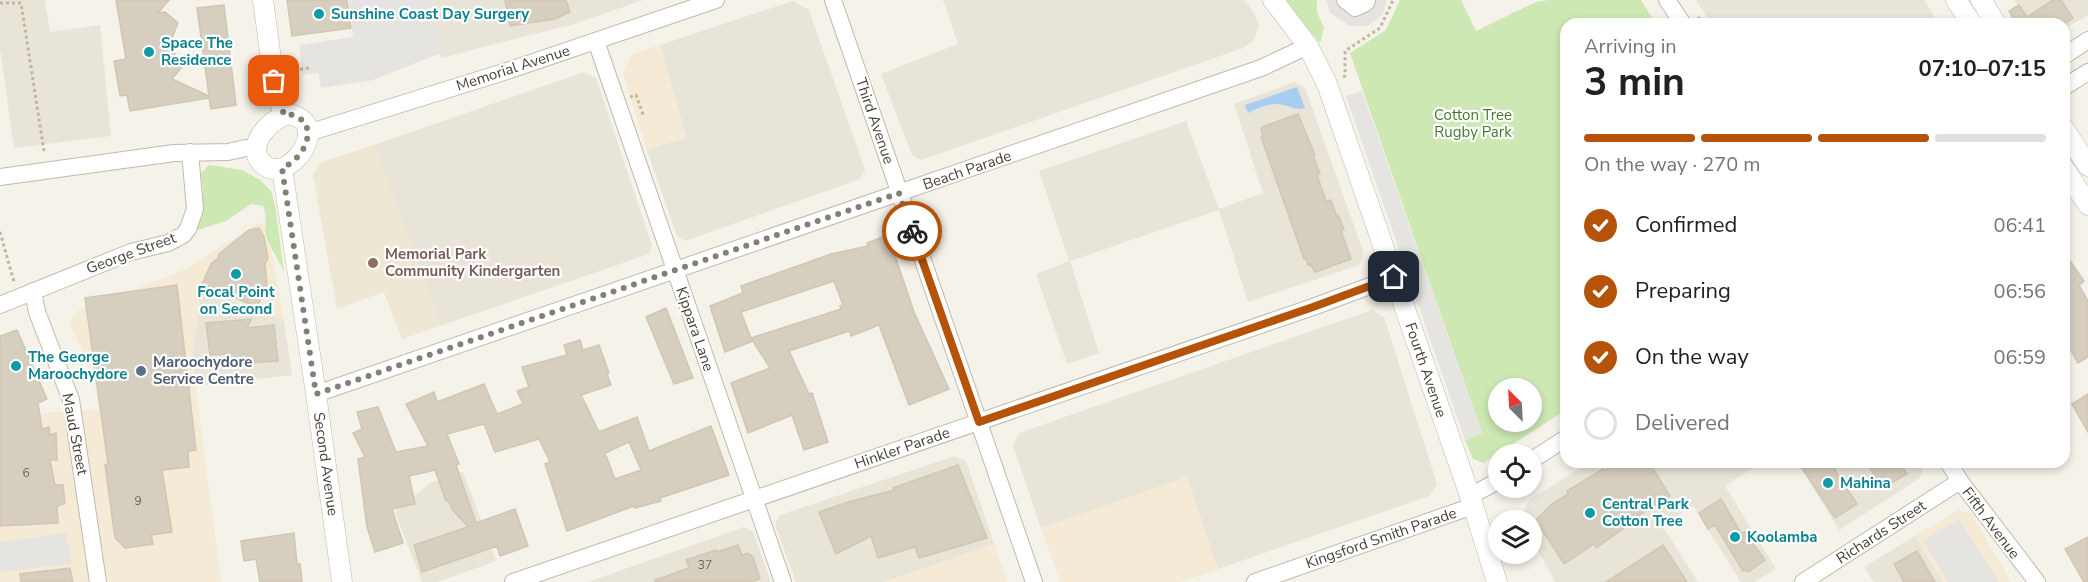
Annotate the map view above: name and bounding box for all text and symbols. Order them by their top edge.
place label: Sunshine Coast Day Surgery [331,4,529,24]
marker: Sunshine Coast Day Surgery [312,7,326,21]
place label: Space The Residence [161,33,233,70]
text: Arriving in [1584,33,1677,60]
street label: Memorial Avenue [454,40,572,96]
marker: Space The Residence [142,45,156,59]
text: 07:10–07:15 [1918,54,2046,84]
pin [248,55,299,106]
text: 3 min [1584,56,1685,109]
icon: bag [257,64,290,97]
street label: Third Avenue [851,75,899,167]
park label: Cotton Tree Rugby Park [1434,105,1512,142]
street label: Beach Parade [920,145,1014,195]
text: On the way · 270 m [1584,151,1760,178]
courier [882,201,942,261]
icon: check [1584,209,1617,242]
text: Confirmed [1635,210,1737,240]
text: 06:41 [1993,212,2046,239]
icon: bike [896,215,929,248]
street label: George Street [83,227,179,278]
place label: Memorial Park Community Kindergarten [385,244,560,281]
pin [1368,251,1419,302]
marker: Memorial Park Community Kindergarten [366,256,380,270]
icon: home [1377,260,1410,293]
marker: Focal Point on Second [229,267,243,281]
icon: check [1584,275,1617,308]
text: Preparing [1635,276,1731,306]
text: 06:56 [1993,278,2046,305]
place label: Focal Point on Second [197,282,275,319]
street label: Kippara Lane [671,284,719,374]
street label: Fourth Avenue [1400,320,1452,420]
icon: check [1584,341,1617,374]
text: On the way [1635,342,1749,372]
text: 06:59 [1993,344,2046,371]
place label: The George Maroochydore [28,347,127,384]
place label: Maroochydore Service Centre [153,352,254,389]
marker: The George Maroochydore [9,359,23,373]
marker: Maroochydore Service Centre [134,364,148,378]
north arrow [1488,378,1542,432]
map controls [1488,378,1542,564]
street label: Maud Street [57,391,93,477]
text: Delivered [1635,408,1730,438]
street label: Second Avenue [309,411,343,517]
street label: Hinkler Parade [852,422,952,474]
button: locate [1488,444,1542,498]
house number: 6 [22,465,30,481]
place label: Mahina [1840,473,1891,493]
marker: Mahina [1821,476,1835,490]
street label: Fifth Avenue [1957,483,2025,563]
house number: 9 [134,493,142,509]
place label: Central Park Cotton Tree [1602,494,1690,531]
street label: Richards Street [1832,495,1930,568]
street label: Kingsford Smith Parade [1303,503,1459,573]
marker: Central Park Cotton Tree [1583,506,1597,520]
button: layers [1488,510,1542,564]
place label: Koolamba [1747,527,1817,547]
marker: Koolamba [1728,530,1742,544]
house number: 37 [698,557,712,573]

